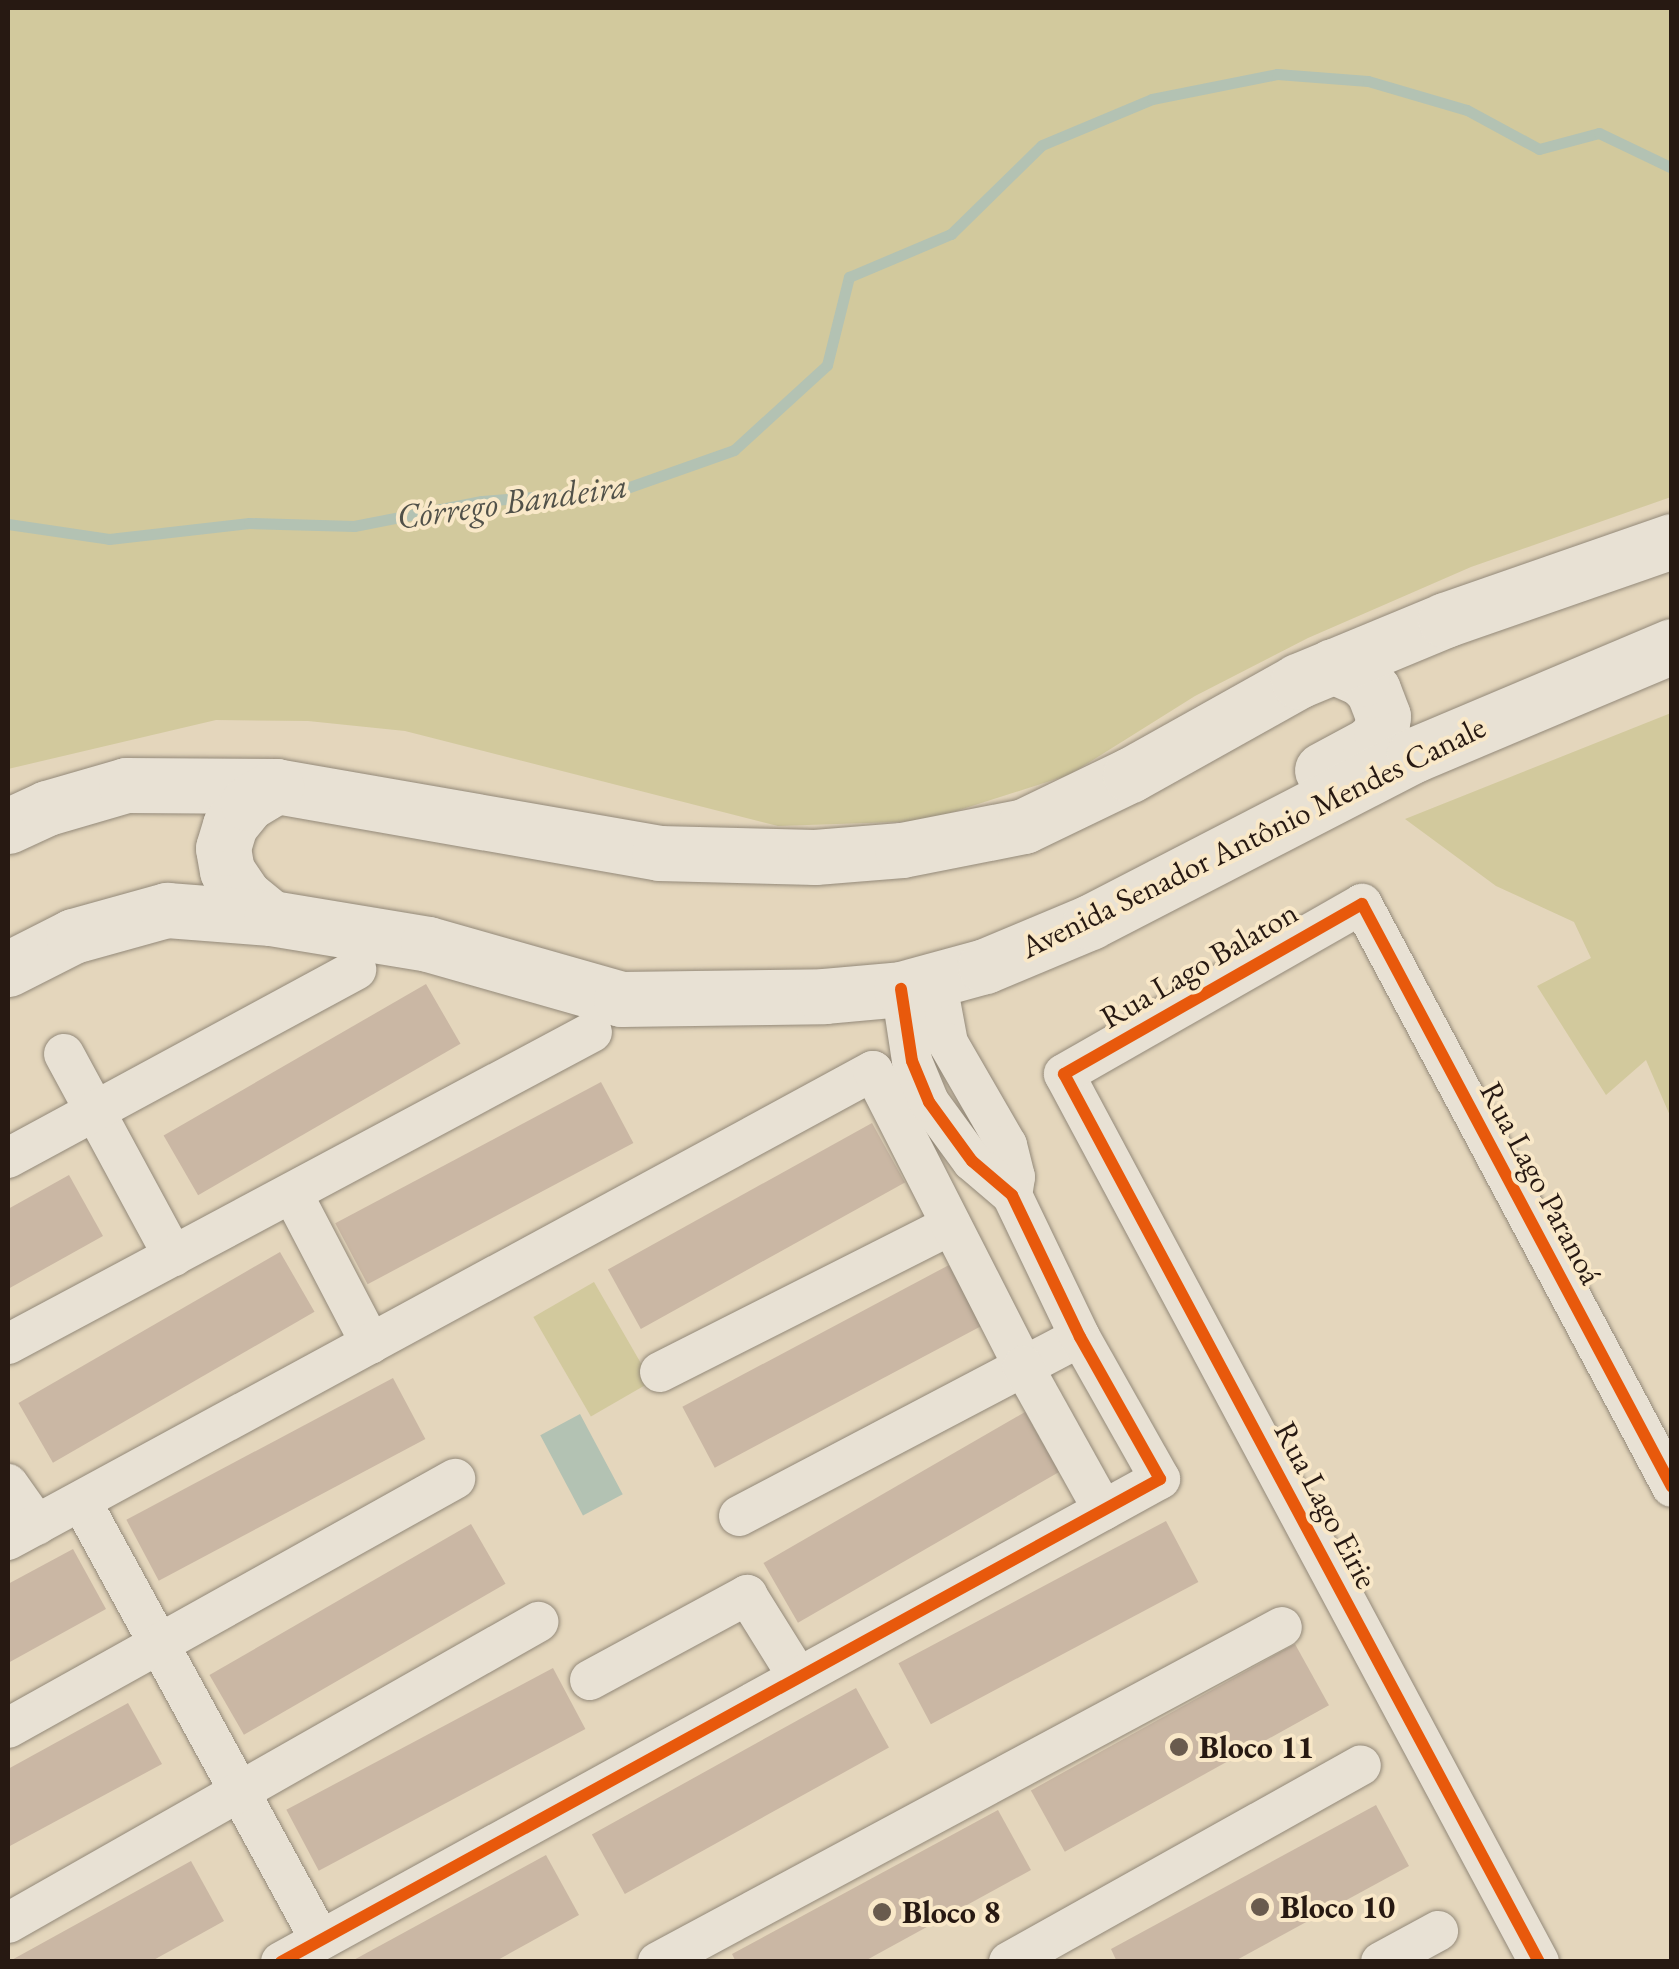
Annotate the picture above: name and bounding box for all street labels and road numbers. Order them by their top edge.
street label: Avenida Senador Antônio Mendes Canale [1014,708,1492,966]
street label: Rua Lago Balaton [1094,893,1304,1037]
street label: Rua Lago Paranoá [1472,1075,1610,1291]
street label: Rua Lago Eirie [1266,1415,1386,1595]

